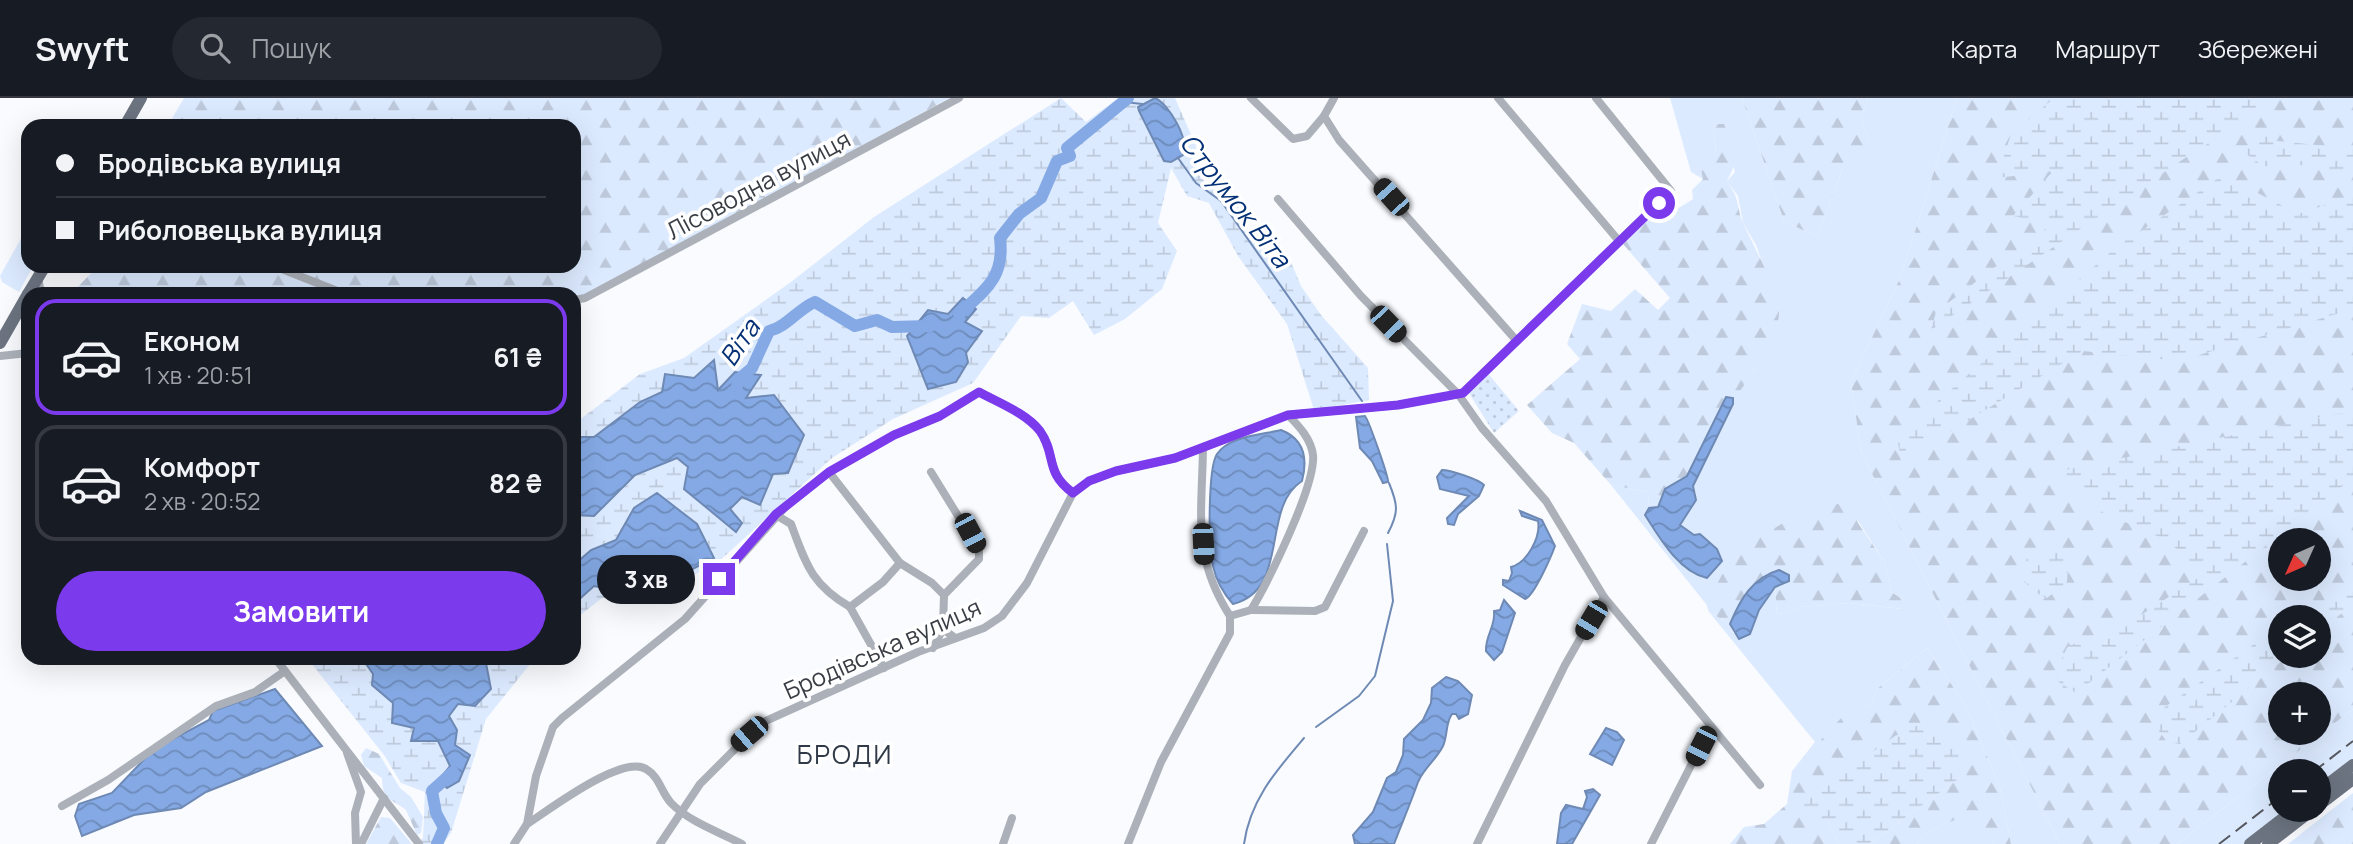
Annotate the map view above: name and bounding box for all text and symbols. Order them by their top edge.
search box [172,17,662,80]
text: Swyft [35,26,130,71]
icon: search [196,29,234,67]
text: Пошук [252,30,331,66]
text: Карта [1951,32,2017,65]
text: Маршрут [2055,32,2160,65]
text: Збережені [2198,32,2318,65]
street label: Лісоводна вулиця [660,122,856,246]
water label: Струмок Віта [1172,126,1301,276]
text: Бродівська вулиця [98,145,341,181]
car [1370,174,1413,220]
route start [1643,187,1675,219]
text: Риболовецька вулиця [98,212,382,248]
car [1366,302,1411,346]
water label: Віта [710,310,769,372]
text: Економ [144,323,240,359]
icon: car [60,326,123,389]
text: 61 ₴ [493,339,542,375]
text: 1 хв · 20:51 [144,359,253,391]
text: Комфорт [144,449,260,485]
icon: car [60,452,123,515]
text: 82 ₴ [489,465,542,501]
text: 2 хв · 20:52 [144,485,260,517]
car [951,510,990,556]
car [1192,522,1215,566]
north arrow [2268,528,2331,592]
map controls [2268,528,2331,822]
callout: 3 хв [596,554,694,603]
text: 3 хв [624,563,668,595]
route end [703,563,735,595]
button: Замовити [56,571,546,651]
street label: Бродівська вулиця [778,590,986,706]
car [1572,597,1611,643]
button: layers [2268,605,2331,668]
button: + [2268,682,2331,745]
car [727,712,772,756]
car [1683,723,1720,769]
district label: БРОДИ [797,736,893,772]
button: − [2268,759,2331,822]

